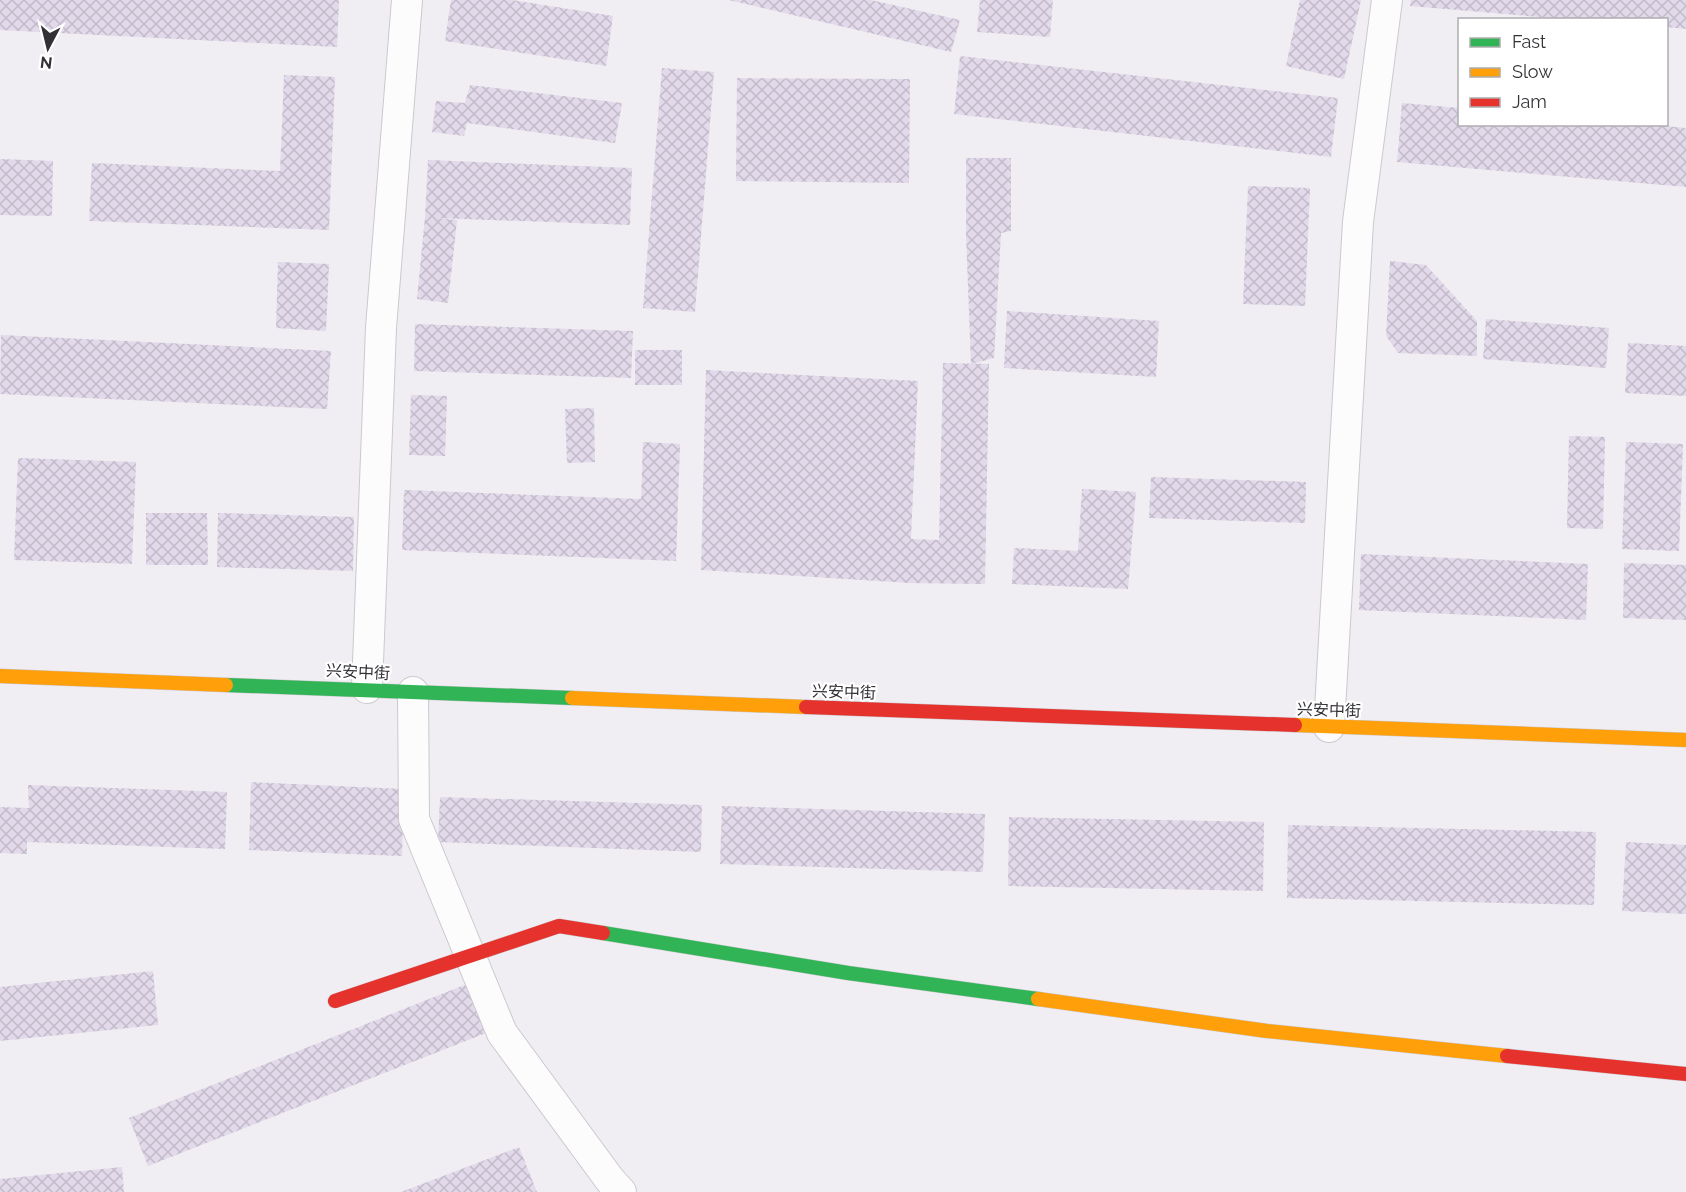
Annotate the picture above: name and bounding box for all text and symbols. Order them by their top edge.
north arrow [18,18,78,78]
legend [1458,18,1668,126]
text: Fast [1512,31,1546,52]
text: N [39,52,53,73]
text: Slow [1512,61,1553,82]
text: Jam [1512,91,1547,112]
street label: 兴安中街 [326,661,390,683]
street label: 兴安中街 [812,681,876,703]
street label: 兴安中街 [1297,699,1361,721]

